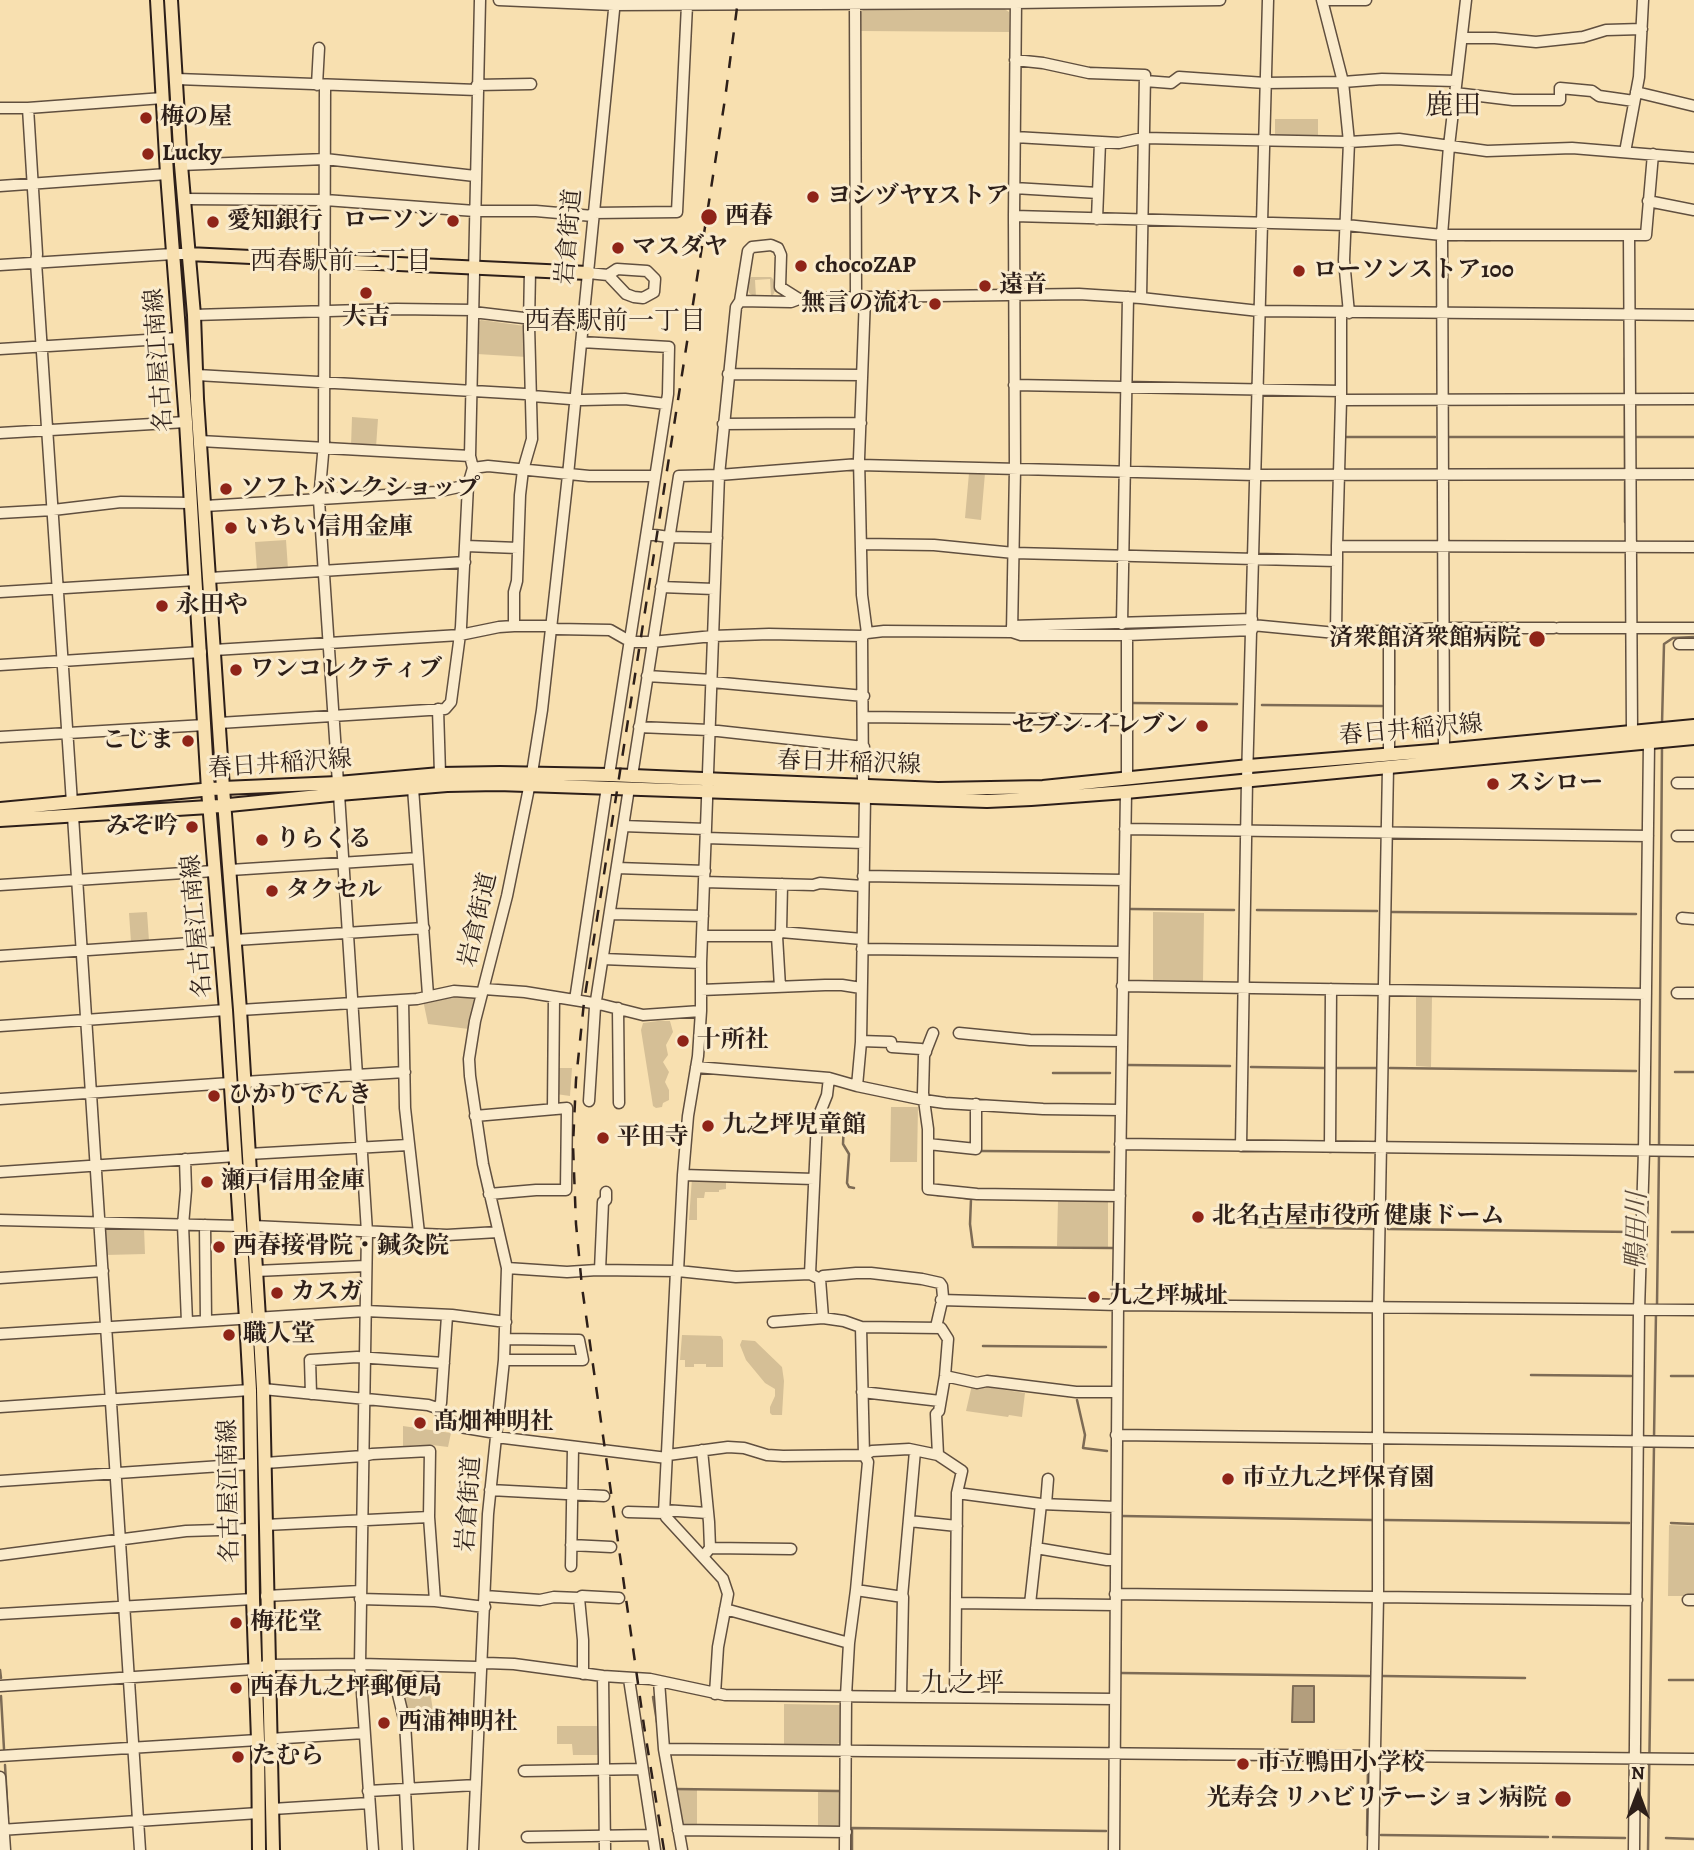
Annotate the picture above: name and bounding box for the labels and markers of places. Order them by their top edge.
place label: 梅の屋 [160,104,232,132]
marker: 梅の屋 [138,110,154,126]
place label: Lucky [162,140,222,168]
marker: Lucky [140,146,156,162]
place label: ヨシヅヤYストア [827,183,1009,211]
marker: ヨシヅヤYストア [805,189,821,205]
place label: 西春 [725,203,773,231]
place label: ローソン [343,207,439,235]
marker: 西春 [699,207,719,227]
place label: 愛知銀行 [227,208,323,236]
marker: ローソン [445,213,461,229]
marker: 愛知銀行 [205,214,221,230]
place label: マスダヤ [632,234,728,262]
marker: マスダヤ [610,240,626,256]
place label: chocoZAP [815,252,916,280]
place label: ローソンストア100 [1313,257,1514,285]
marker: chocoZAP [793,258,809,274]
marker: ローソンストア100 [1291,263,1307,279]
place label: 遠音 [999,272,1047,300]
marker: 遠音 [977,278,993,294]
marker: 大吉 [358,285,374,301]
place label: 無言の流れ [801,290,921,318]
marker: 無言の流れ [927,296,943,312]
place label: 大吉 [342,304,390,332]
place label: ソフトバンクショップ [240,475,480,503]
marker: ソフトバンクショップ [218,481,234,497]
place label: いちい信用金庫 [245,514,413,542]
marker: いちい信用金庫 [223,520,239,536]
place label: 永田や [176,592,248,620]
marker: 永田や [154,598,170,614]
place label: 済衆館済衆館病院 [1329,625,1521,653]
marker: 済衆館済衆館病院 [1527,629,1547,649]
place label: ワンコレクティブ [250,656,442,684]
marker: ワンコレクティブ [228,662,244,678]
place label: セブン-イレブン [1011,712,1188,740]
marker: セブン-イレブン [1194,718,1210,734]
place label: こじま [102,727,174,755]
marker: こじま [180,733,196,749]
place label: スシロー [1507,770,1603,798]
marker: スシロー [1485,776,1501,792]
place label: みそ吟 [106,813,178,841]
marker: みそ吟 [184,819,200,835]
place label: りらくる [276,826,372,854]
marker: りらくる [254,832,270,848]
place label: タクセル [286,877,382,905]
marker: タクセル [264,883,280,899]
place label: 十所社 [697,1027,769,1055]
marker: 十所社 [675,1033,691,1049]
place label: ひかりでんき [228,1082,372,1110]
marker: ひかりでんき [206,1088,222,1104]
place label: 九之坪児童館 [722,1112,866,1140]
marker: 九之坪児童館 [700,1118,716,1134]
place label: 平田寺 [617,1124,689,1152]
marker: 平田寺 [595,1130,611,1146]
place label: 瀬戸信用金庫 [221,1168,365,1196]
marker: 瀬戸信用金庫 [199,1174,215,1190]
place label: 北名古屋市役所 健康ドーム [1212,1203,1504,1231]
marker: 北名古屋市役所 健康ドーム [1190,1209,1206,1225]
place label: 西春接骨院・鍼灸院 [233,1233,449,1261]
marker: 西春接骨院・鍼灸院 [211,1239,227,1255]
place label: カスガ [291,1279,363,1307]
place label: 九之坪城址 [1108,1283,1228,1311]
marker: カスガ [269,1285,285,1301]
marker: 九之坪城址 [1086,1289,1102,1305]
place label: 職人堂 [243,1321,315,1349]
marker: 職人堂 [221,1327,237,1343]
place label: 髙畑神明社 [434,1409,554,1437]
marker: 髙畑神明社 [412,1415,428,1431]
place label: 市立九之坪保育園 [1242,1465,1434,1493]
marker: 市立九之坪保育園 [1220,1471,1236,1487]
place label: 梅花堂 [250,1609,322,1637]
marker: 梅花堂 [228,1615,244,1631]
place label: 西春九之坪郵便局 [250,1674,442,1702]
marker: 西春九之坪郵便局 [228,1680,244,1696]
place label: 西浦神明社 [398,1709,518,1737]
marker: 西浦神明社 [376,1715,392,1731]
place label: たむら [252,1743,324,1771]
marker: たむら [230,1749,246,1765]
place label: 市立鴨田小学校 [1257,1750,1425,1778]
marker: 市立鴨田小学校 [1235,1756,1251,1772]
place label: 光寿会 リハビリテーション病院 [1207,1785,1547,1813]
marker: 光寿会 リハビリテーション病院 [1553,1789,1573,1809]

